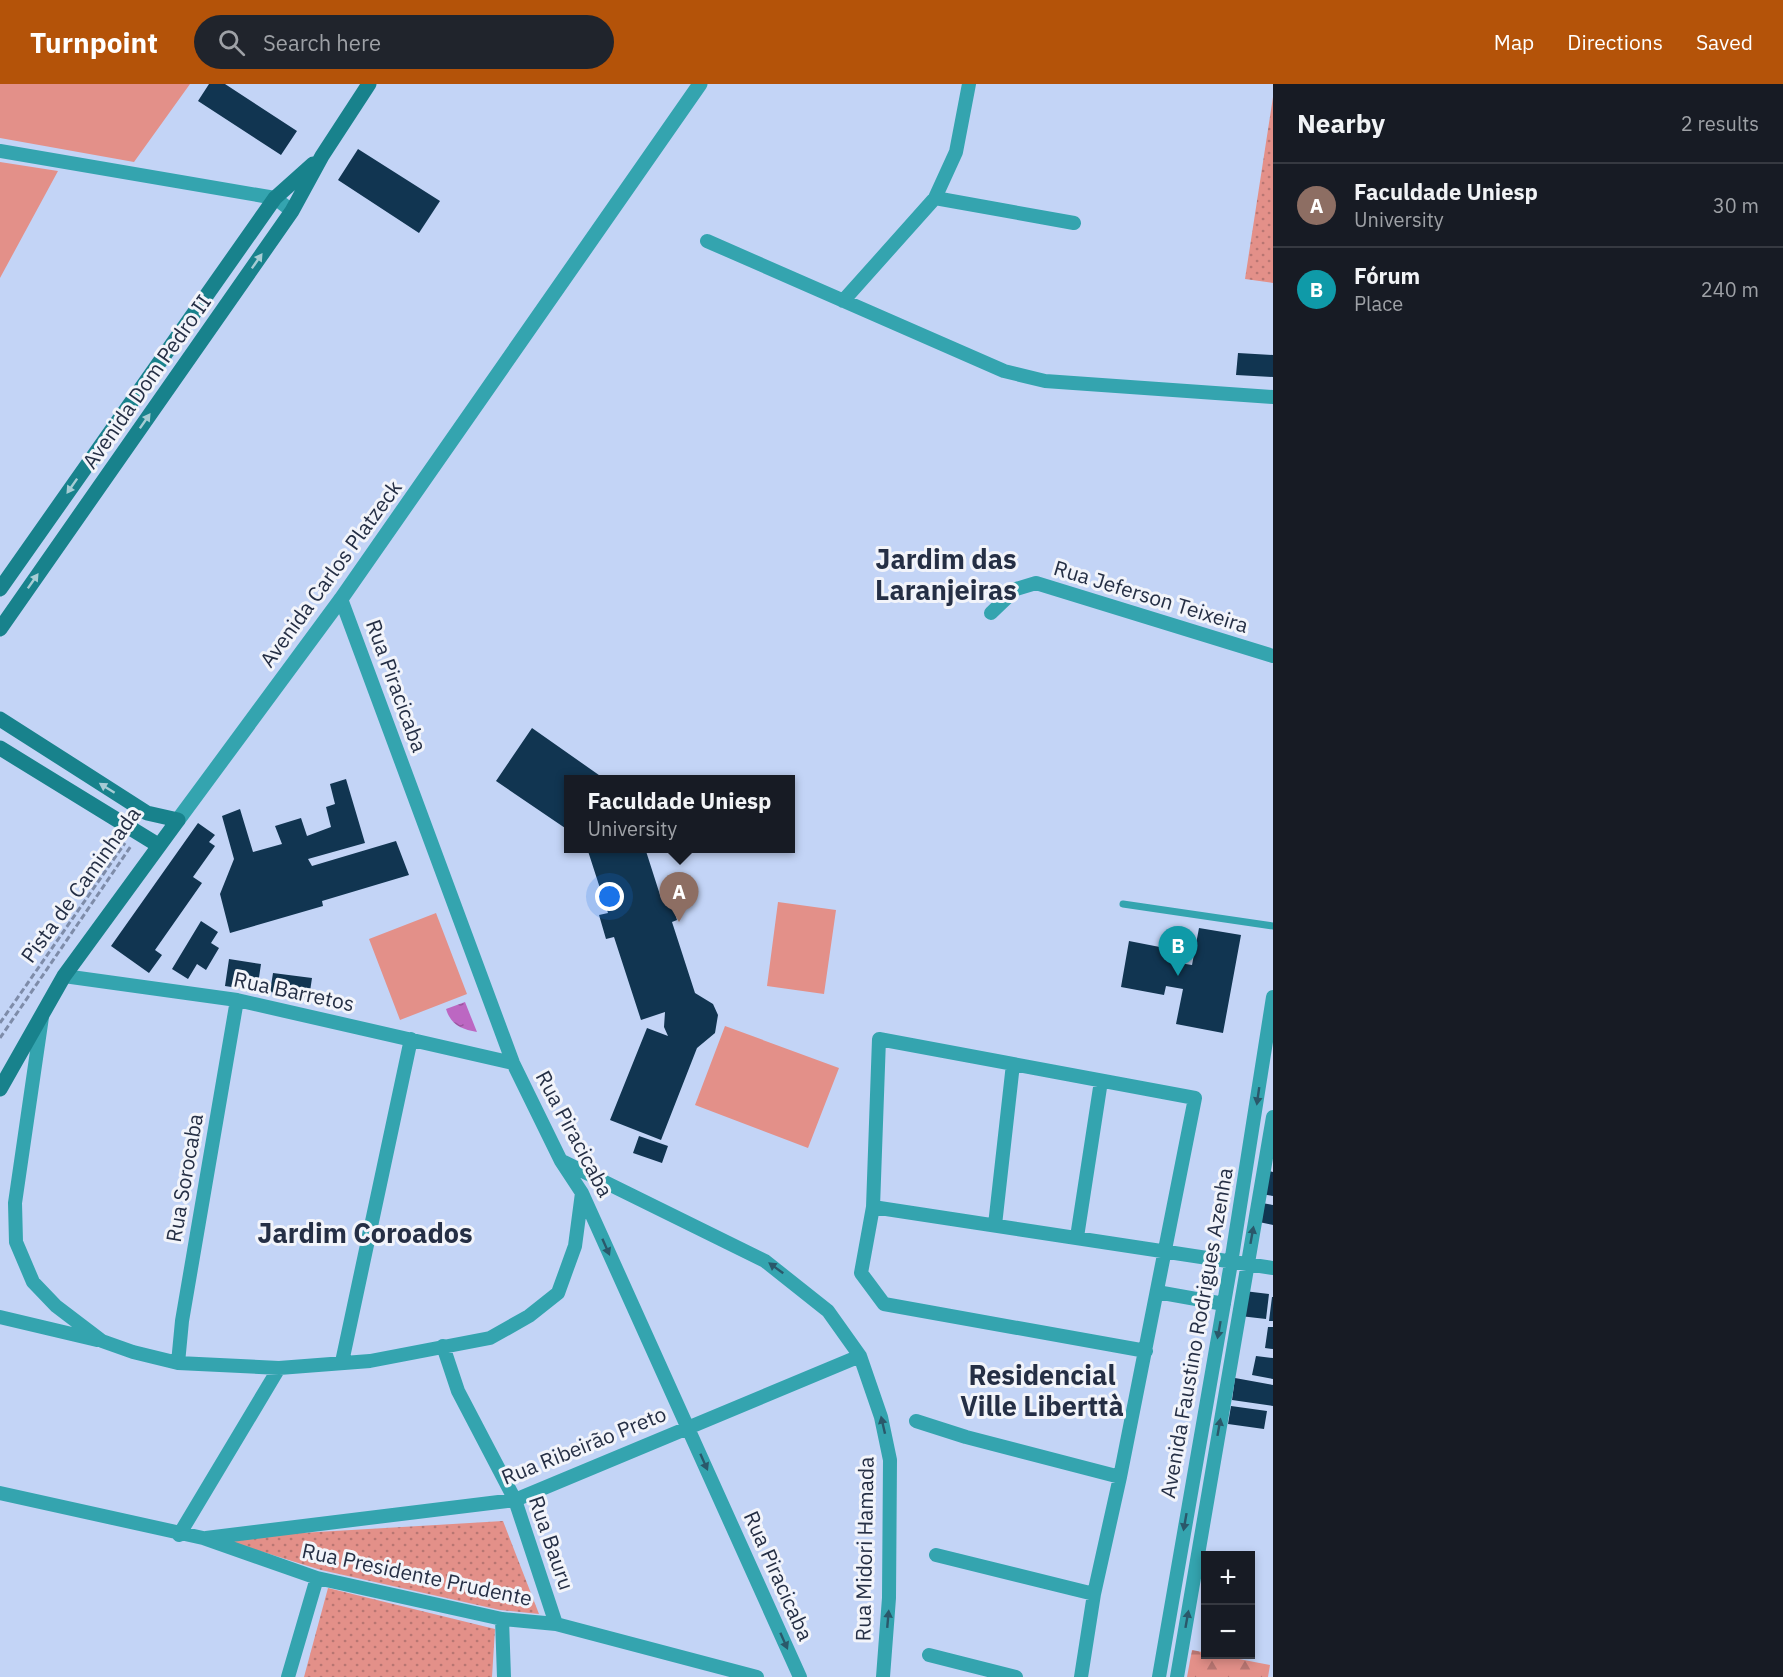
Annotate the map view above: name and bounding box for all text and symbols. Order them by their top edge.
search box [194,15,614,69]
text: Turnpoint [30,24,158,61]
icon: search [215,26,248,59]
text: Search here [263,28,381,57]
text: Map [1494,28,1534,56]
text: Directions [1567,28,1663,56]
text: Saved [1696,28,1753,56]
text: Nearby [1297,106,1385,140]
text: 2 results [1681,110,1759,137]
text: Faculdade Uniesp [1354,177,1538,206]
text: A [1310,192,1323,219]
text: 30 m [1713,192,1759,219]
text: University [1354,206,1444,233]
one-way arrow [251,254,263,270]
text: Fórum [1354,261,1420,290]
text: B [1310,276,1323,303]
text: 240 m [1701,276,1759,303]
street label: Avenida Dom Pedro II [75,289,217,474]
text: Place [1354,290,1403,317]
one-way arrow [139,413,150,429]
street label: Avenida Carlos Platzeck [253,474,408,672]
one-way arrow [67,479,79,494]
district label: Jardim das Laranjeiras [875,541,1017,607]
street label: Rua Jeferson Teixeira [1051,553,1252,639]
one-way arrow [27,573,38,589]
street label: Rua Piracicaba [360,615,434,756]
popup [564,775,795,853]
one-way arrow [99,782,115,793]
text: Faculdade Uniesp [588,786,772,815]
street label: Pista de Caminhada [14,801,146,968]
text: University [588,815,677,842]
pin: A [660,872,698,922]
your location [595,882,624,911]
pin: B [1158,926,1198,976]
street label: Rua Barretos [231,965,357,1017]
street label: Rua Piracicaba [530,1065,620,1202]
one-way arrow [1254,1087,1263,1106]
street label: Rua Sorocaba [159,1111,209,1244]
street label: Avenida Faustino Rodrigues Azenha [1153,1165,1239,1500]
district label: Jardim Coroados [257,1215,473,1250]
one-way arrow [1248,1225,1257,1244]
one-way arrow [602,1238,611,1255]
one-way arrow [768,1262,784,1274]
one-way arrow [1214,1320,1223,1339]
district label: Residencial Ville Liberttà [960,1357,1124,1423]
street label: Rua Ribeirão Preto [497,1399,670,1491]
one-way arrow [877,1415,887,1434]
one-way arrow [1215,1417,1224,1436]
one-way arrow [700,1454,709,1471]
street label: Rua Midori Hamada [848,1456,880,1642]
street label: Rua Bauru [523,1492,581,1594]
street label: Rua Piracicaba [738,1506,820,1645]
one-way arrow [1180,1512,1189,1531]
street label: Rua Presidente Prudente [300,1536,535,1612]
map controls [1201,1551,1255,1659]
button: + [1201,1551,1255,1605]
button: − [1201,1605,1255,1659]
one-way arrow [883,1609,893,1628]
one-way arrow [1183,1610,1192,1629]
one-way arrow [779,1632,788,1649]

